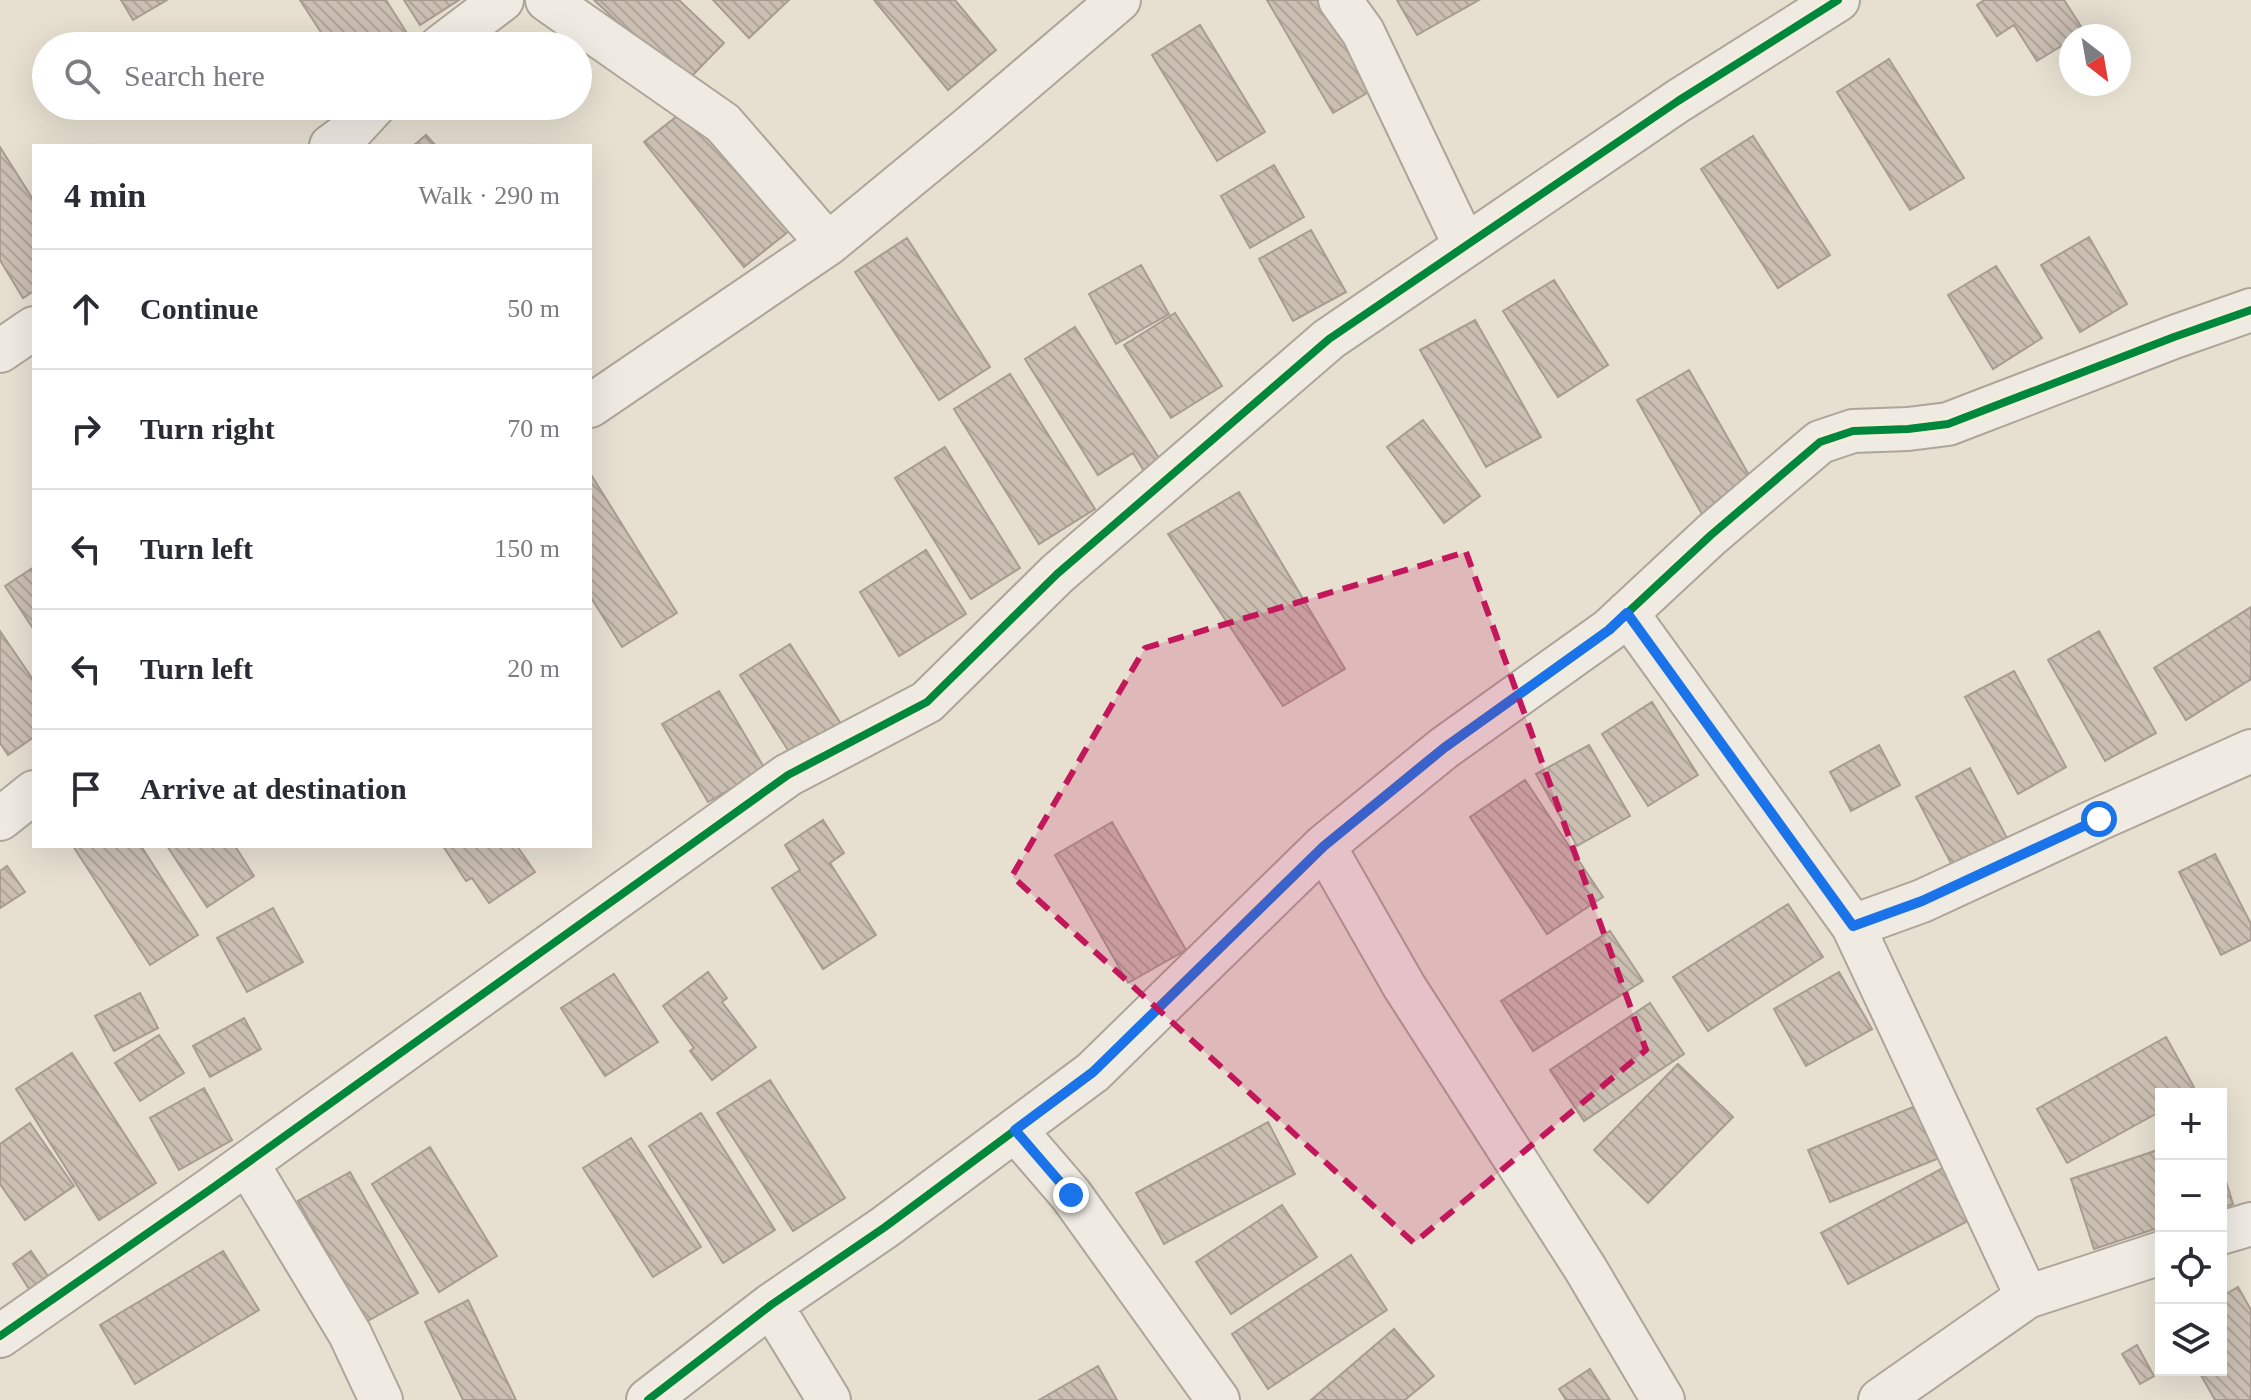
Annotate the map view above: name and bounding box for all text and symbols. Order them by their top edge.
north arrow [2059,24,2131,96]
search box [32,32,592,120]
icon: search [60,54,104,98]
text: Search here [124,59,265,92]
text: 4 min [64,177,146,214]
text: Walk · 290 m [418,181,560,210]
icon: ahead [64,287,108,331]
text: Continue [140,292,258,325]
text: 50 m [507,294,560,323]
icon: right [64,407,108,451]
text: Turn right [140,412,275,445]
text: 70 m [507,414,560,443]
icon: left [64,527,108,571]
text: Turn left [140,532,253,565]
text: 150 m [494,534,560,563]
icon: left [64,647,108,691]
text: Turn left [140,652,253,685]
text: 20 m [507,654,560,683]
icon: arrive [64,767,108,811]
text: Arrive at destination [140,772,407,805]
route start [2081,801,2117,837]
map controls [2155,1088,2227,1376]
button: + [2155,1088,2227,1160]
button: − [2155,1160,2227,1232]
route end [1053,1177,1089,1213]
button: locate [2155,1232,2227,1304]
button: layers [2155,1304,2227,1376]

